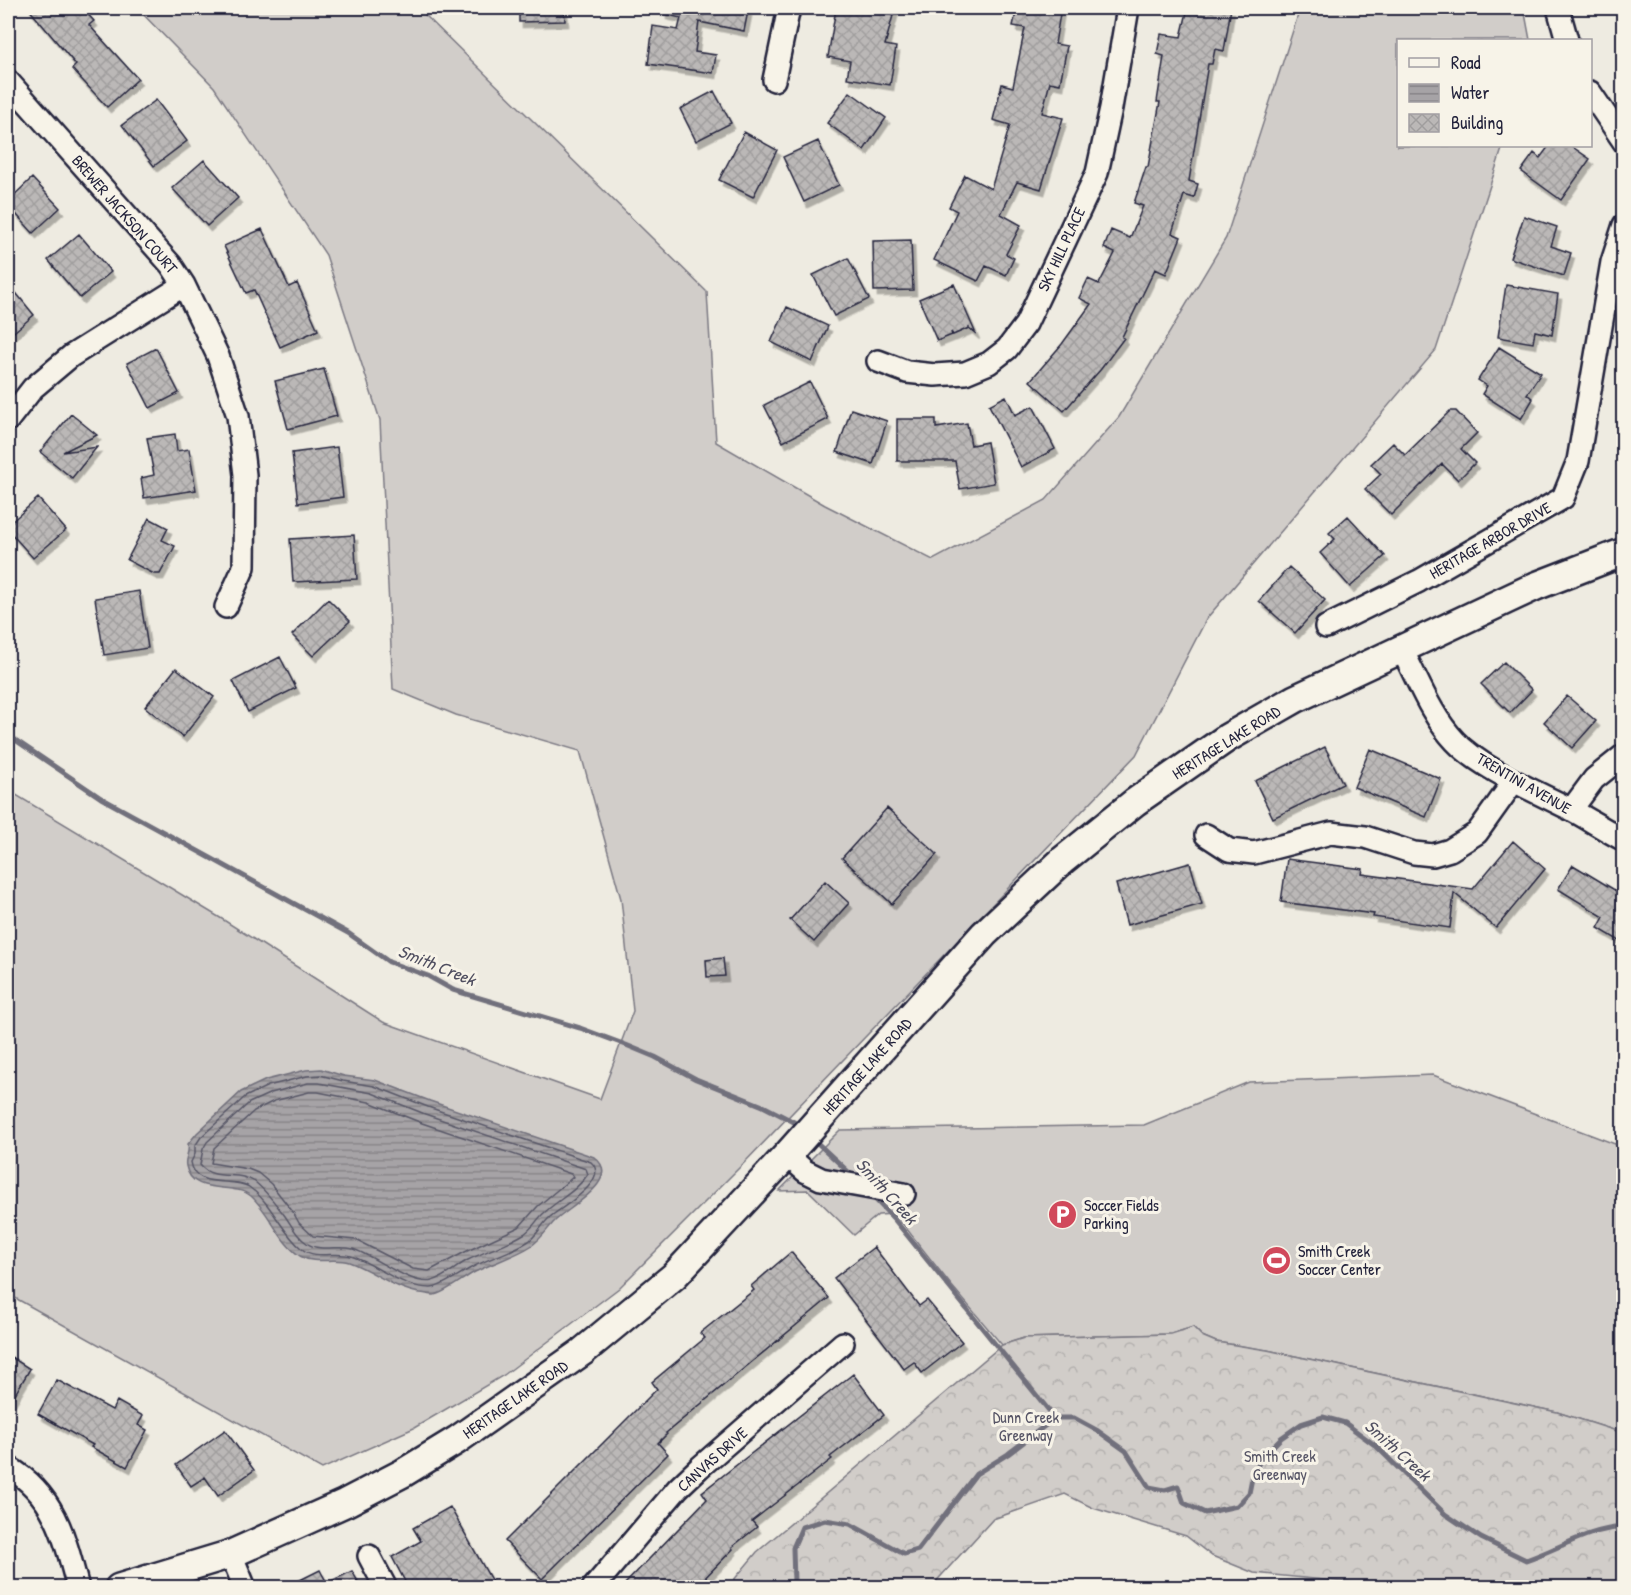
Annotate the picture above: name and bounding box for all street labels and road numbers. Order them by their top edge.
street label: BREWER JACKSON COURT [67,150,183,279]
street label: SKY HILL PLACE [1032,203,1090,295]
street label: HERITAGE ARBOR DRIVE [1425,496,1555,584]
street label: HERITAGE LAKE ROAD [1168,700,1285,784]
street label: TRENTINI AVENUE [1473,747,1575,819]
street label: HERITAGE LAKE ROAD [817,1012,917,1119]
street label: HERITAGE LAKE ROAD [458,1354,572,1444]
street label: CANVAS DRIVE [672,1422,752,1496]

